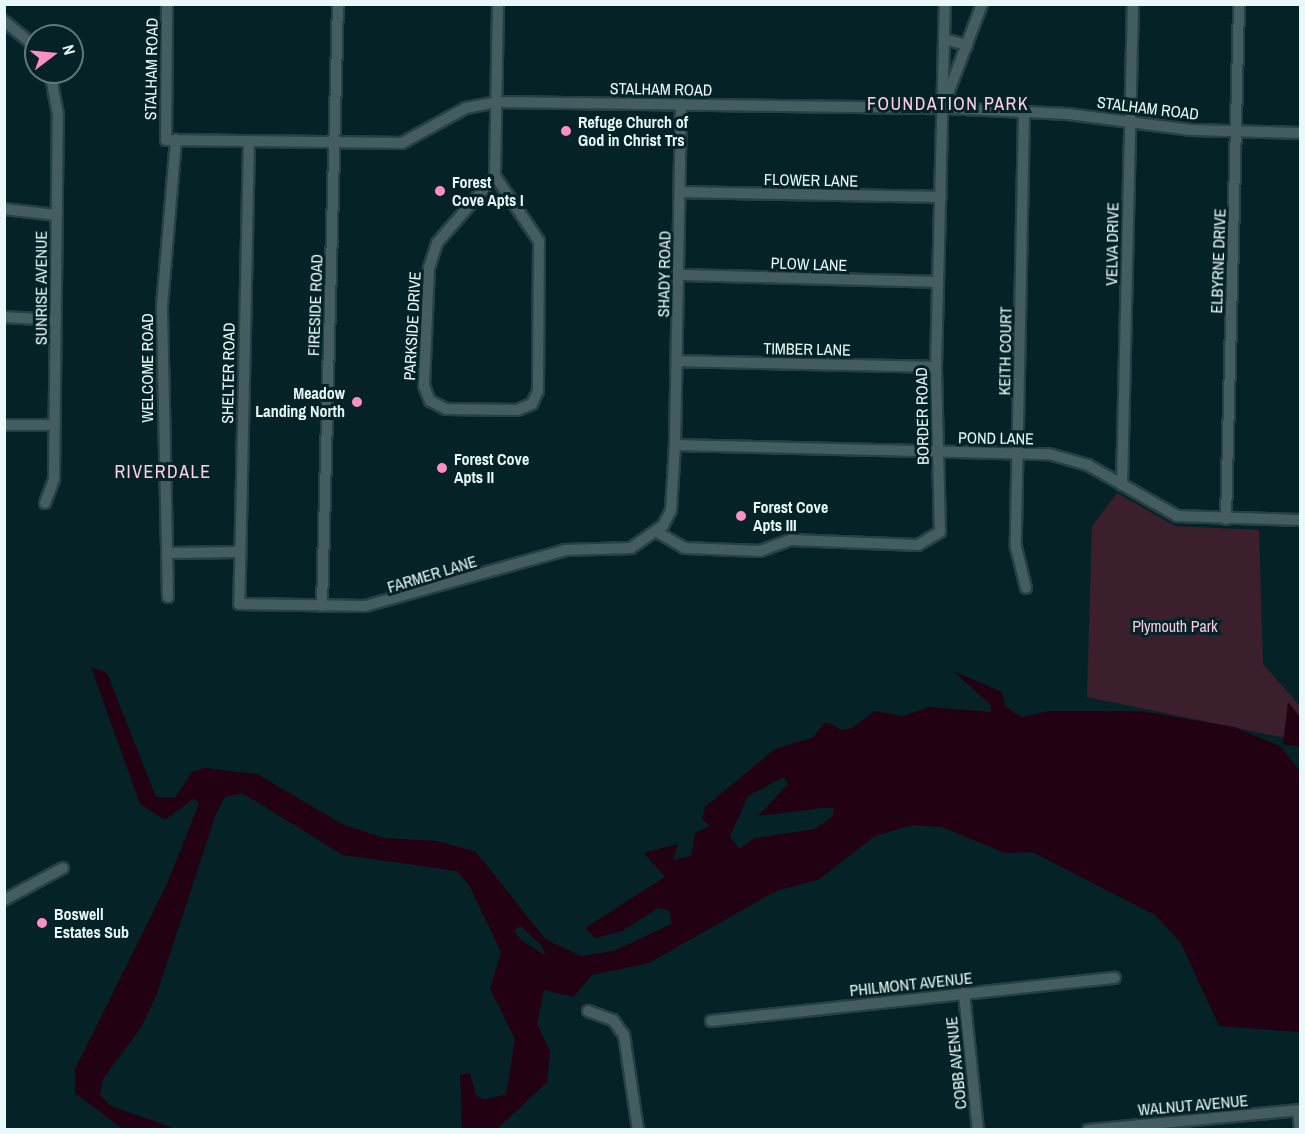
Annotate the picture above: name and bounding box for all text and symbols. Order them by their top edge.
street label: STALHAM ROAD [141,18,161,120]
north arrow [24,24,84,84]
text: N [57,42,81,57]
street label: STALHAM ROAD [610,79,712,99]
street label: STALHAM ROAD [1096,92,1200,124]
district label: FOUNDATION PARK [867,93,1029,115]
place label: Refuge Church of God in Christ Trs [578,112,688,150]
marker: Refuge Church of God in Christ Trs [559,124,573,138]
street label: FLOWER LANE [764,170,858,190]
place label: Forest Cove Apts I [452,172,524,210]
marker: Forest Cove Apts I [433,184,447,198]
street label: VELVA DRIVE [1102,202,1122,286]
street label: ELBYRNE DRIVE [1207,208,1229,314]
street label: SHADY ROAD [654,230,674,318]
street label: SUNRISE AVENUE [31,231,51,345]
street label: PLOW LANE [770,253,848,275]
street label: FIRESIDE ROAD [304,254,326,356]
street label: PARKSIDE DRIVE [400,271,424,381]
street label: KEITH COURT [995,306,1015,396]
street label: WELCOME ROAD [137,313,157,423]
street label: SHELTER ROAD [218,322,238,424]
street label: TIMBER LANE [763,339,851,359]
street label: BORDER ROAD [912,367,932,465]
place label: Meadow Landing North [255,383,345,421]
marker: Meadow Landing North [350,395,364,409]
street label: POND LANE [958,428,1034,448]
place label: Forest Cove Apts II [454,449,529,487]
district label: RIVERDALE [114,461,212,483]
marker: Forest Cove Apts II [435,461,449,475]
place label: Forest Cove Apts III [753,497,828,535]
marker: Forest Cove Apts III [734,509,748,523]
street label: FARMER LANE [385,551,479,597]
park label: Plymouth Park [1132,616,1218,636]
place label: Boswell Estates Sub [54,904,129,942]
marker: Boswell Estates Sub [35,916,49,930]
street label: PHILMONT AVENUE [848,968,974,1000]
street label: COBB AVENUE [942,1015,970,1111]
street label: WALNUT AVENUE [1137,1091,1249,1119]

